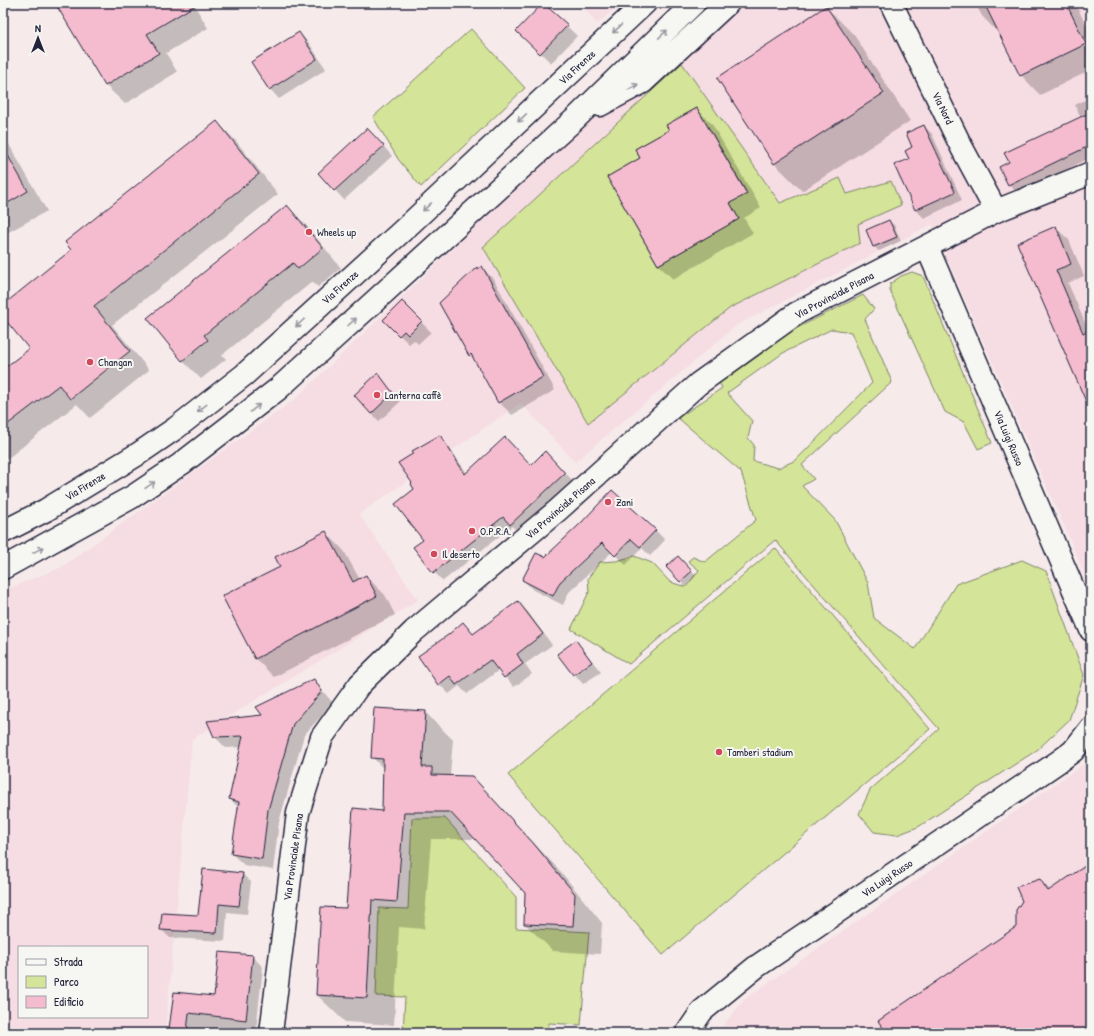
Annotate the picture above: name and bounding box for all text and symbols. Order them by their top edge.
north arrow [18,18,58,58]
text: N [35,21,41,35]
one-way arrow [612,25,622,34]
one-way arrow [658,29,668,39]
street label: Via Firenze [556,46,599,87]
one-way arrow [627,82,639,90]
street label: Via Nord [929,90,957,127]
one-way arrow [517,114,527,123]
one-way arrow [422,203,432,212]
place label: Wheels up [317,225,356,239]
marker: Wheels up [304,227,314,237]
street label: Via Firenze [319,266,362,307]
street label: Via Provinciale Pisana [792,268,877,322]
one-way arrow [347,317,357,326]
one-way arrow [295,319,305,328]
place label: Changan [98,355,132,369]
marker: Changan [85,357,95,367]
place label: Lanterna caffè [385,388,442,402]
marker: Lanterna caffè [372,390,382,400]
one-way arrow [197,403,208,412]
one-way arrow [249,403,260,412]
street label: Via Luigi Russo [991,408,1027,468]
street label: Via Firenze [62,468,108,504]
street label: Via Provinciale Pisana [522,473,598,542]
one-way arrow [144,481,155,489]
place label: Zani [616,495,633,509]
marker: Zani [603,497,613,507]
place label: O.P.R.A. [480,524,511,538]
marker: O.P.R.A. [467,526,477,536]
one-way arrow [32,546,44,553]
place label: Il deserto [442,547,480,561]
marker: Il deserto [429,549,439,559]
place label: Tamberi stadium [727,745,794,759]
marker: Tamberi stadium [714,747,724,757]
street label: Via Provinciale Pisana [280,812,306,901]
street label: Via Luigi Russo [859,855,916,900]
legend [18,946,148,1018]
text: Strada [54,953,83,970]
text: Parco [54,973,79,990]
text: Edificio [54,993,84,1010]

